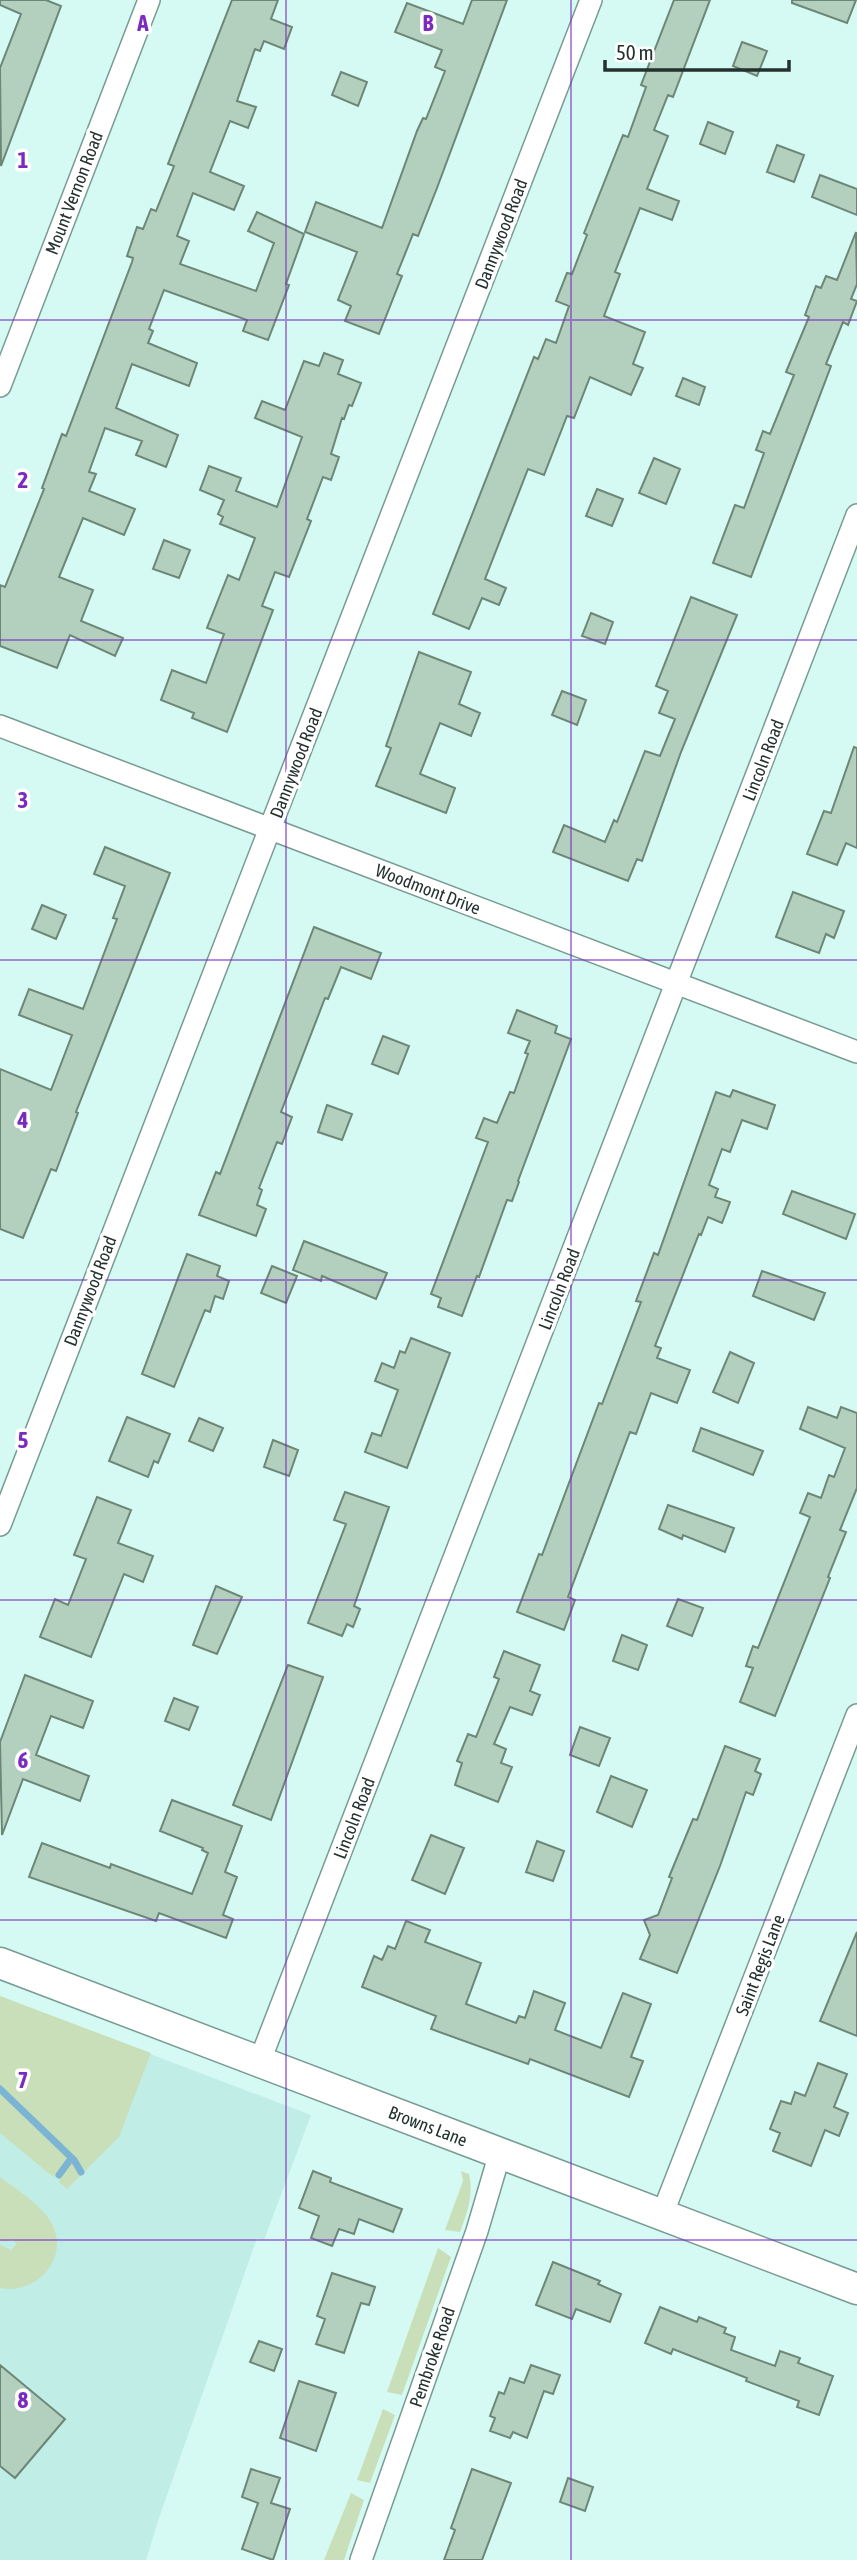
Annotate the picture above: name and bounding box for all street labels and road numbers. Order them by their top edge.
street label: Mount Vernon Road [41,129,107,257]
street label: Dannywood Road [470,176,532,292]
street label: Dannywood Road [265,705,327,821]
street label: Lincoln Road [738,716,788,804]
street label: Woodmont Drive [373,859,483,919]
street label: Dannywood Road [59,1233,121,1349]
street label: Lincoln Road [534,1245,584,1333]
street label: Lincoln Road [329,1774,379,1862]
street label: Saint Regis Lane [731,1911,789,2019]
street label: Browns Lane [386,2101,470,2151]
street label: Pembroke Road [405,2304,459,2410]

